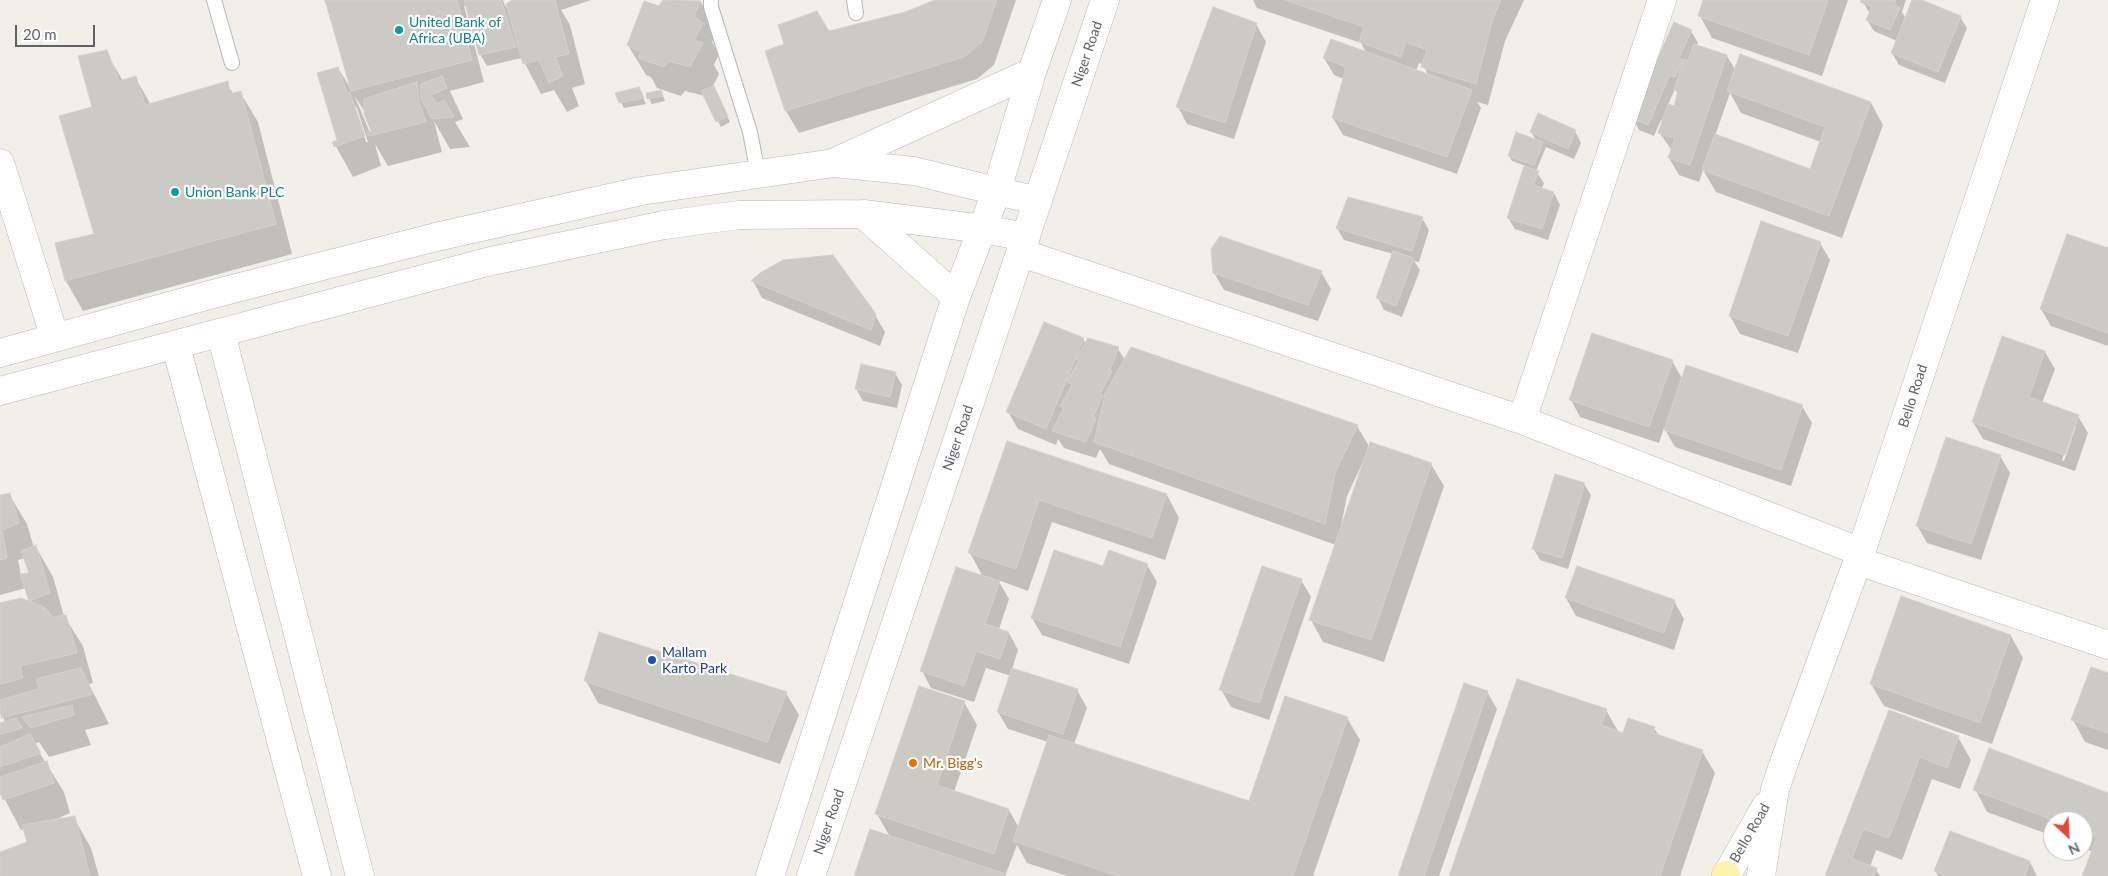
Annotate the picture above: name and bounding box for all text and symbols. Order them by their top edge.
place label: United Bank of Africa (UBA) [409,14,501,46]
scale bar [18,15,98,47]
street label: Niger Road [1068,19,1106,89]
marker: United Bank of Africa (UBA) [393,24,405,36]
text: 20 m [23,25,57,43]
place label: Union Bank PLC [185,184,284,200]
marker: Union Bank PLC [169,186,181,198]
street label: Bello Road [1895,362,1931,430]
street label: Niger Road [939,403,977,473]
place label: Mallam Karto Park [662,644,727,676]
marker: Mallam Karto Park [646,654,658,666]
place label: Mr. Bigg's [923,755,983,771]
marker: Mr. Bigg's [907,757,919,769]
street label: Niger Road [810,787,848,857]
street label: Bello Road [1726,800,1774,866]
north arrow [2043,811,2093,861]
text: N [2066,839,2083,859]

